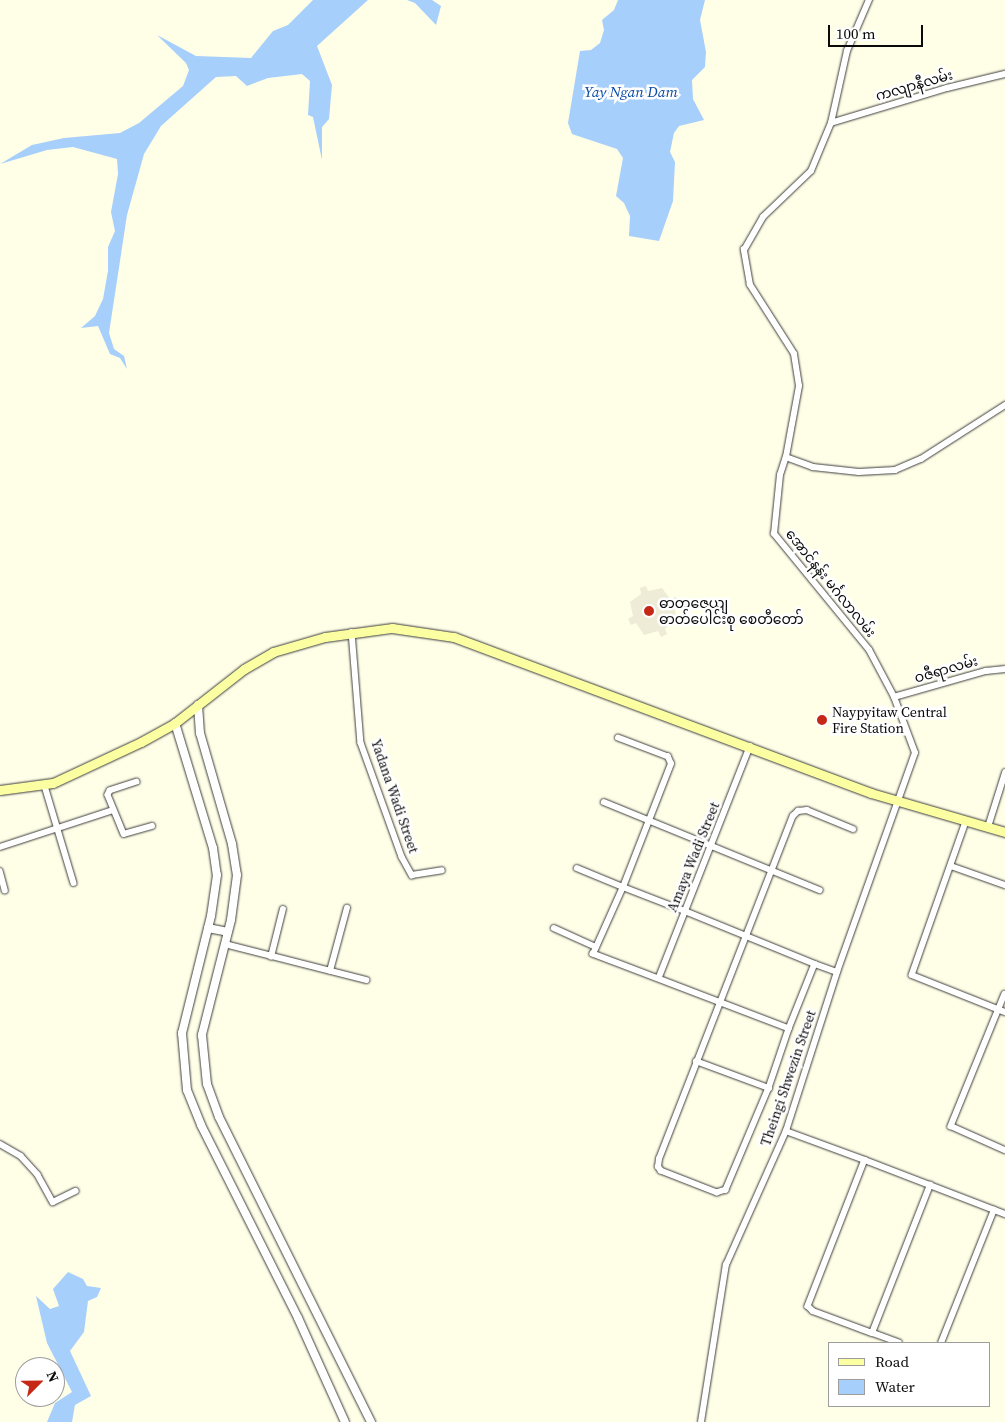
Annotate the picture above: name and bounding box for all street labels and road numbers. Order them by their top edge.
street label: ကလျာနီလမ်း [873,66,955,104]
street label: အောင်နန်း မင်္ဂလာလမ်း [782,526,880,640]
street label: ဝဇီရာလမ်း [912,652,980,686]
street label: Yadana Wadi Street [368,737,422,855]
street label: Amaya Wadi Street [663,799,723,915]
street label: Theingi Shwezin Street [757,1008,819,1148]

